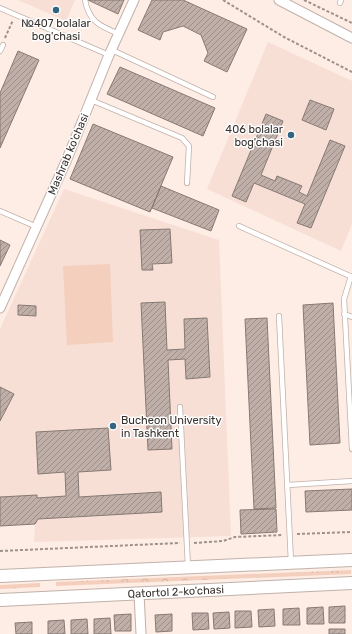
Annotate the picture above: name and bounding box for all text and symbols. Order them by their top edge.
marker: №407 bolalar bog'chasi [51,5,61,15]
place label: №407 bolalar bog'chasi [21,17,92,43]
street label: Mashrab ko'chasi [45,112,91,197]
place label: 406 bolalar bog'chasi [225,123,284,149]
marker: 406 bolalar bog'chasi [286,130,296,140]
place label: Bucheon University in Tashkent [121,414,222,440]
marker: Bucheon University in Tashkent [108,421,118,431]
street label: Qatortol 2-ko'chasi [127,583,224,601]

